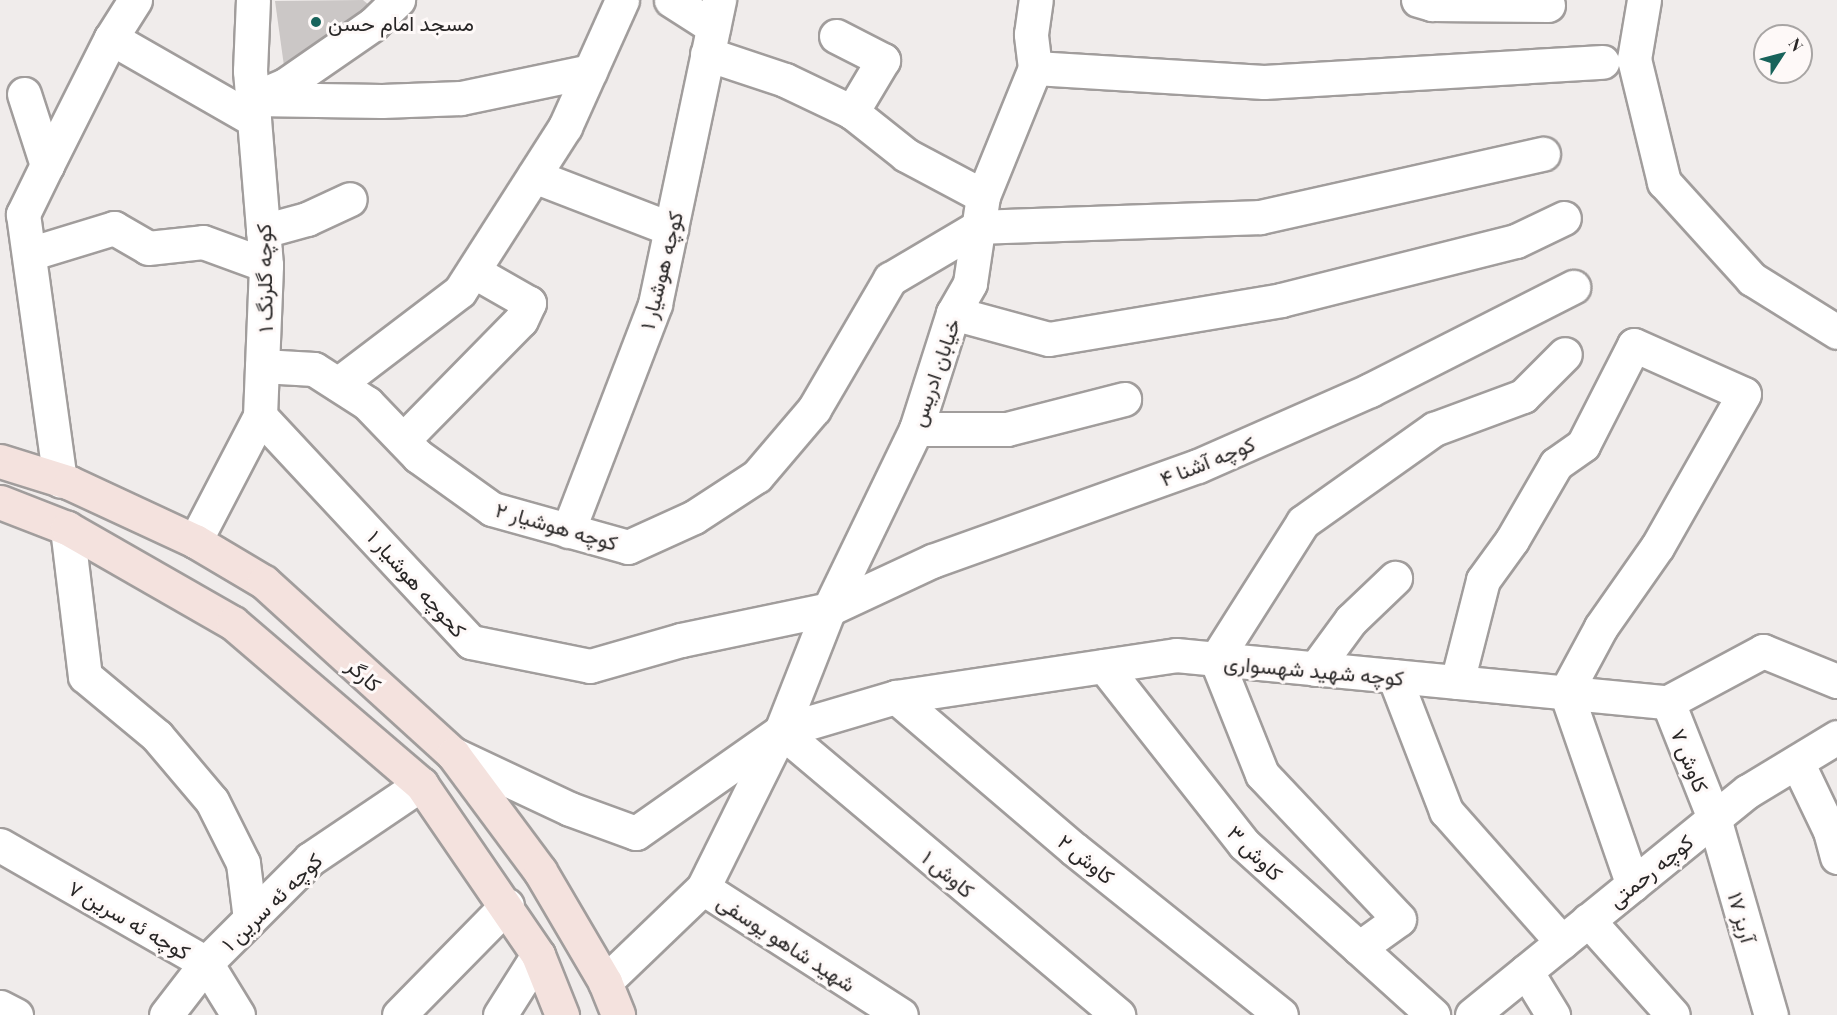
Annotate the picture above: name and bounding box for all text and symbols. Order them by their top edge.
place label: مسجد امام حسن [328,9,474,35]
marker: مسجد امام حسن [309,15,323,29]
north arrow [1753,24,1813,84]
text: N [1784,33,1808,55]
street label: کوچه هوشیار ۱ [633,208,687,332]
street label: کوچه گلرنگ ۱ [249,223,277,333]
street label: خیابان ادریس [904,315,964,429]
street label: کوچه آشنا ۴ [1156,430,1258,490]
street label: کوچه هوشیار ۲ [493,496,621,554]
street label: کحوچه هوشیار ۱ [363,524,473,642]
street label: کوچه شهید شهسواری [1223,649,1405,689]
street label: کارگر [343,652,387,696]
street label: کاوش ۷ [1667,724,1715,796]
street label: کاوش ۳ [1223,819,1289,885]
street label: کاوش ۲ [1054,828,1120,888]
street label: کوچه رحمتی [1603,828,1697,912]
street label: کاوش ۱ [918,844,980,902]
street label: کوچه ئه سرین ۱ [216,847,326,955]
street label: کوچه ئه سرین ۷ [65,874,195,964]
street label: شهید شاهو یوسفی [713,888,861,996]
street label: آریز ۱۷ [1724,889,1762,945]

